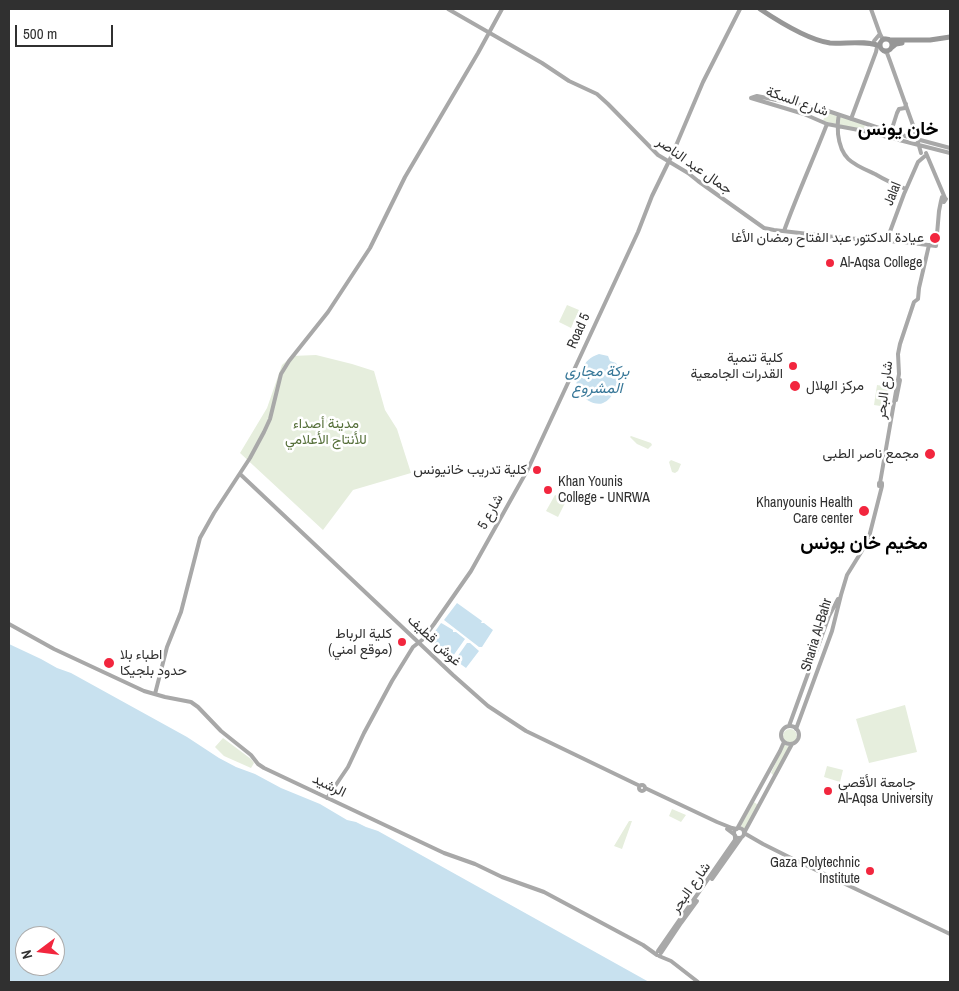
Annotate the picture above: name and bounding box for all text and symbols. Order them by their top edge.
scale bar [18,15,115,47]
text: 500 m [23,23,57,44]
street label: شارع السكة [764,83,830,121]
district label: خان يونس [858,119,938,141]
street label: جمال عبد الناصر [653,134,735,198]
street label: Jalal [881,180,905,208]
place label: عيادة الدكتور عبد الفتاح رمضان الأغا [731,230,924,246]
marker: عيادة الدكتور عبد الفتاح رمضان الأغا [928,231,942,245]
place label: Al-Aqsa College [840,255,922,271]
marker: Al-Aqsa College [824,257,836,269]
street label: Road 5 [564,311,594,351]
place label: كلية تنمية القدرات الجامعية [690,350,783,382]
marker: كلية تنمية القدرات الجامعية [787,360,799,372]
street label: شارع البحر [873,360,897,420]
water label: بركة مجارى المشروع [565,363,629,398]
place label: مركز الهلال [806,378,864,394]
marker: مركز الهلال [788,379,802,393]
park label: مدينة أصداء للأنتاج الأعلامي [285,416,367,448]
place label: مجمع ناصر الطبى [822,446,919,462]
marker: مجمع ناصر الطبى [923,447,937,461]
place label: كلية تدريب خانيونس [413,462,527,478]
marker: كلية تدريب خانيونس [531,464,543,476]
place label: Khan Younis College - UNRWA [558,474,650,507]
marker: Khan Younis College - UNRWA [542,484,554,496]
street label: شارع 5 [475,491,507,533]
place label: Khanyounis Health Care center [756,495,853,528]
marker: Khanyounis Health Care center [857,504,871,518]
district label: مخيم خان يونس [800,533,928,555]
street label: Sharia Al-Bahr [798,597,836,673]
street label: غوش قطيف [404,612,464,670]
place label: كلية الرباط (موقع امني) [328,626,392,658]
marker: كلية الرباط (موقع امني) [396,636,408,648]
place label: اطباء بلا حدود بلجيكا [120,647,187,680]
marker: اطباء بلا حدود بلجيكا [102,656,116,670]
street label: الرشيد [310,771,348,801]
place label: جامعة الأقصى Al-Aqsa University [838,775,933,808]
marker: جامعة الأقصى Al-Aqsa University [822,785,834,797]
place label: Gaza Polytechnic Institute [770,855,860,888]
street label: شارع البحر [667,859,715,917]
marker: Gaza Polytechnic Institute [864,865,876,877]
north arrow [15,926,65,976]
text: N [17,948,36,961]

